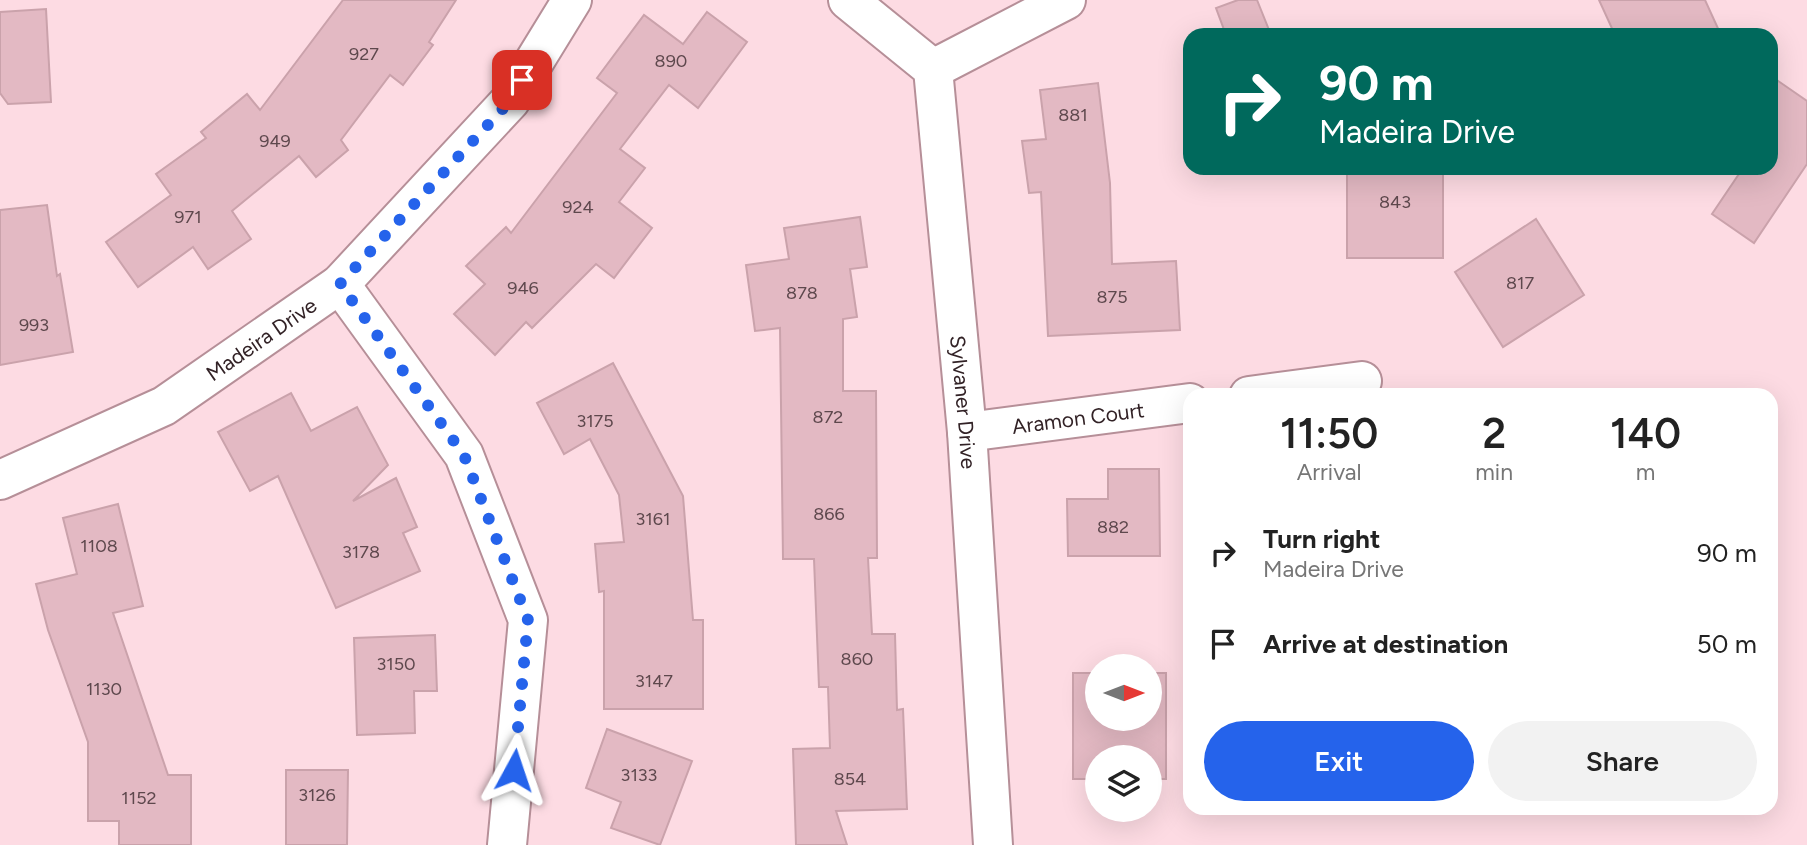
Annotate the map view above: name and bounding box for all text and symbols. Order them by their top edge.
house number: 927 [349,43,379,65]
pin [492,50,552,110]
house number: 890 [655,50,687,72]
text: 90 m [1319,53,1434,112]
icon: right [1204,56,1295,147]
icon: arrive [503,61,541,99]
house number: 881 [1058,104,1088,126]
text: Madeira Drive [1319,113,1515,151]
house number: 949 [259,130,291,152]
house number: 843 [1379,191,1411,213]
house number: 924 [562,196,594,218]
house number: 971 [174,206,202,228]
house number: 817 [1506,272,1534,294]
house number: 946 [507,277,539,299]
house number: 878 [786,282,818,304]
house number: 875 [1096,286,1128,308]
street label: Madeira Drive [201,292,321,386]
house number: 993 [19,314,49,336]
street label: Sylvaner Drive [945,334,982,470]
street label: Aramon Court [1010,397,1146,439]
house number: 872 [813,406,843,428]
text: 11:50 [1280,408,1378,459]
text: 2 [1482,408,1506,459]
text: 140 [1610,408,1681,459]
house number: 3175 [576,410,614,432]
text: Arrival [1297,458,1362,486]
text: min [1475,458,1513,486]
text: m [1636,458,1655,486]
house number: 866 [813,503,845,525]
house number: 3161 [636,508,670,530]
house number: 882 [1097,516,1129,538]
text: Turn right [1263,523,1380,555]
icon: right [1204,534,1242,572]
house number: 1108 [80,535,118,557]
text: 90 m [1697,537,1757,569]
house number: 3178 [342,541,380,563]
text: Madeira Drive [1263,555,1404,583]
icon: arrive [1204,625,1242,663]
text: Arrive at destination [1263,628,1508,660]
text: 50 m [1697,628,1757,660]
house number: 860 [841,648,873,670]
house number: 3150 [376,653,416,675]
north arrow [1085,654,1162,732]
map controls [1085,654,1162,822]
house number: 3147 [635,670,673,692]
house number: 1130 [86,678,122,700]
button: Exit [1204,721,1474,801]
button: Share [1488,721,1757,801]
position arrow [477,733,551,807]
button: layers [1085,745,1162,822]
house number: 3133 [621,764,657,786]
house number: 854 [834,768,866,790]
house number: 3126 [298,784,336,806]
house number: 1152 [121,787,157,809]

